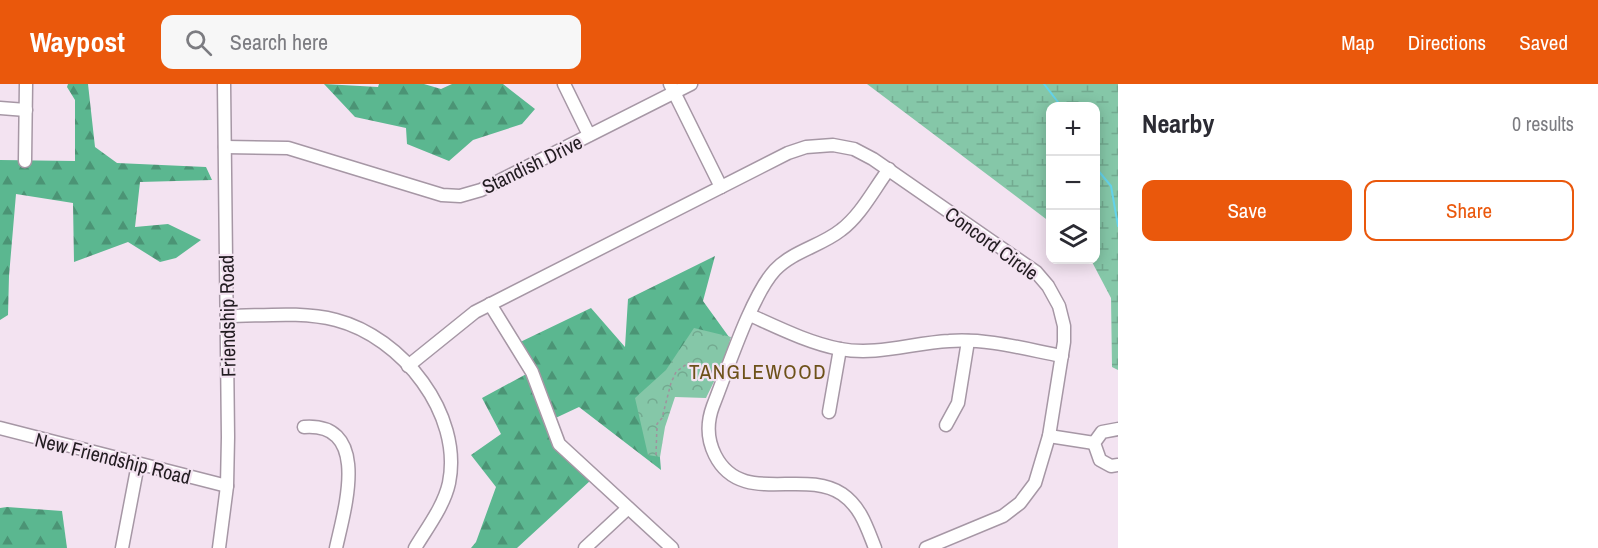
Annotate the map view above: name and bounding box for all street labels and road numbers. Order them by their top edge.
street label: Standish Drive [477,128,587,200]
street label: Concord Circle [940,200,1044,286]
street label: Friendship Road [212,255,242,377]
street label: New Friendship Road [32,426,194,490]

